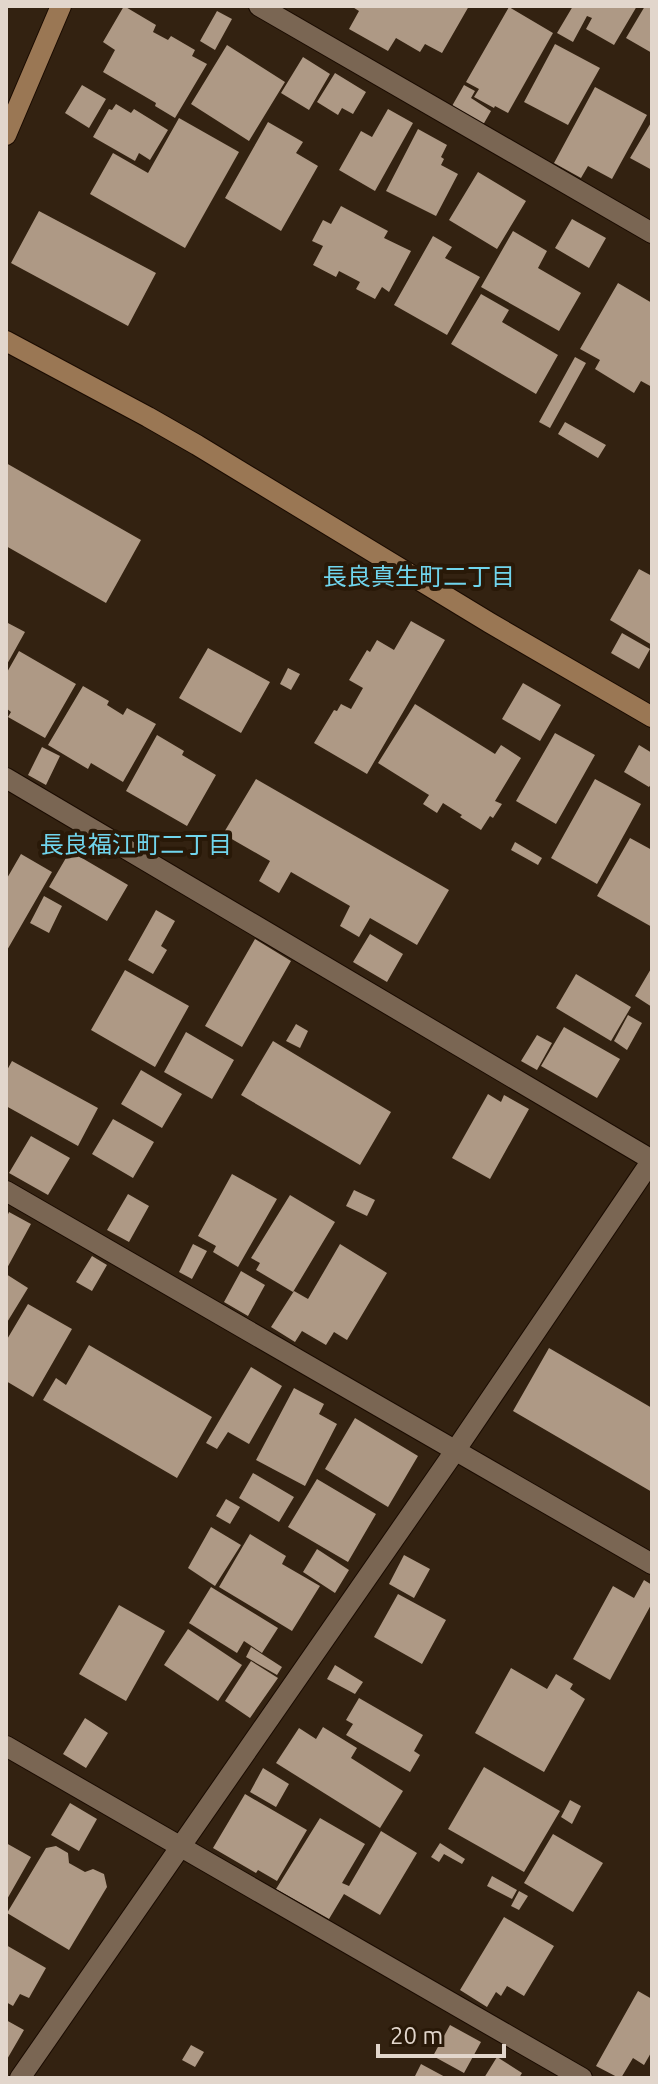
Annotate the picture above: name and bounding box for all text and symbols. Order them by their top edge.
district label: 長良真生町二丁目 [323,563,515,590]
district label: 長良福江町二丁目 [40,831,232,858]
scale bar [378,2008,504,2058]
text: 20 m [390,2022,443,2049]

